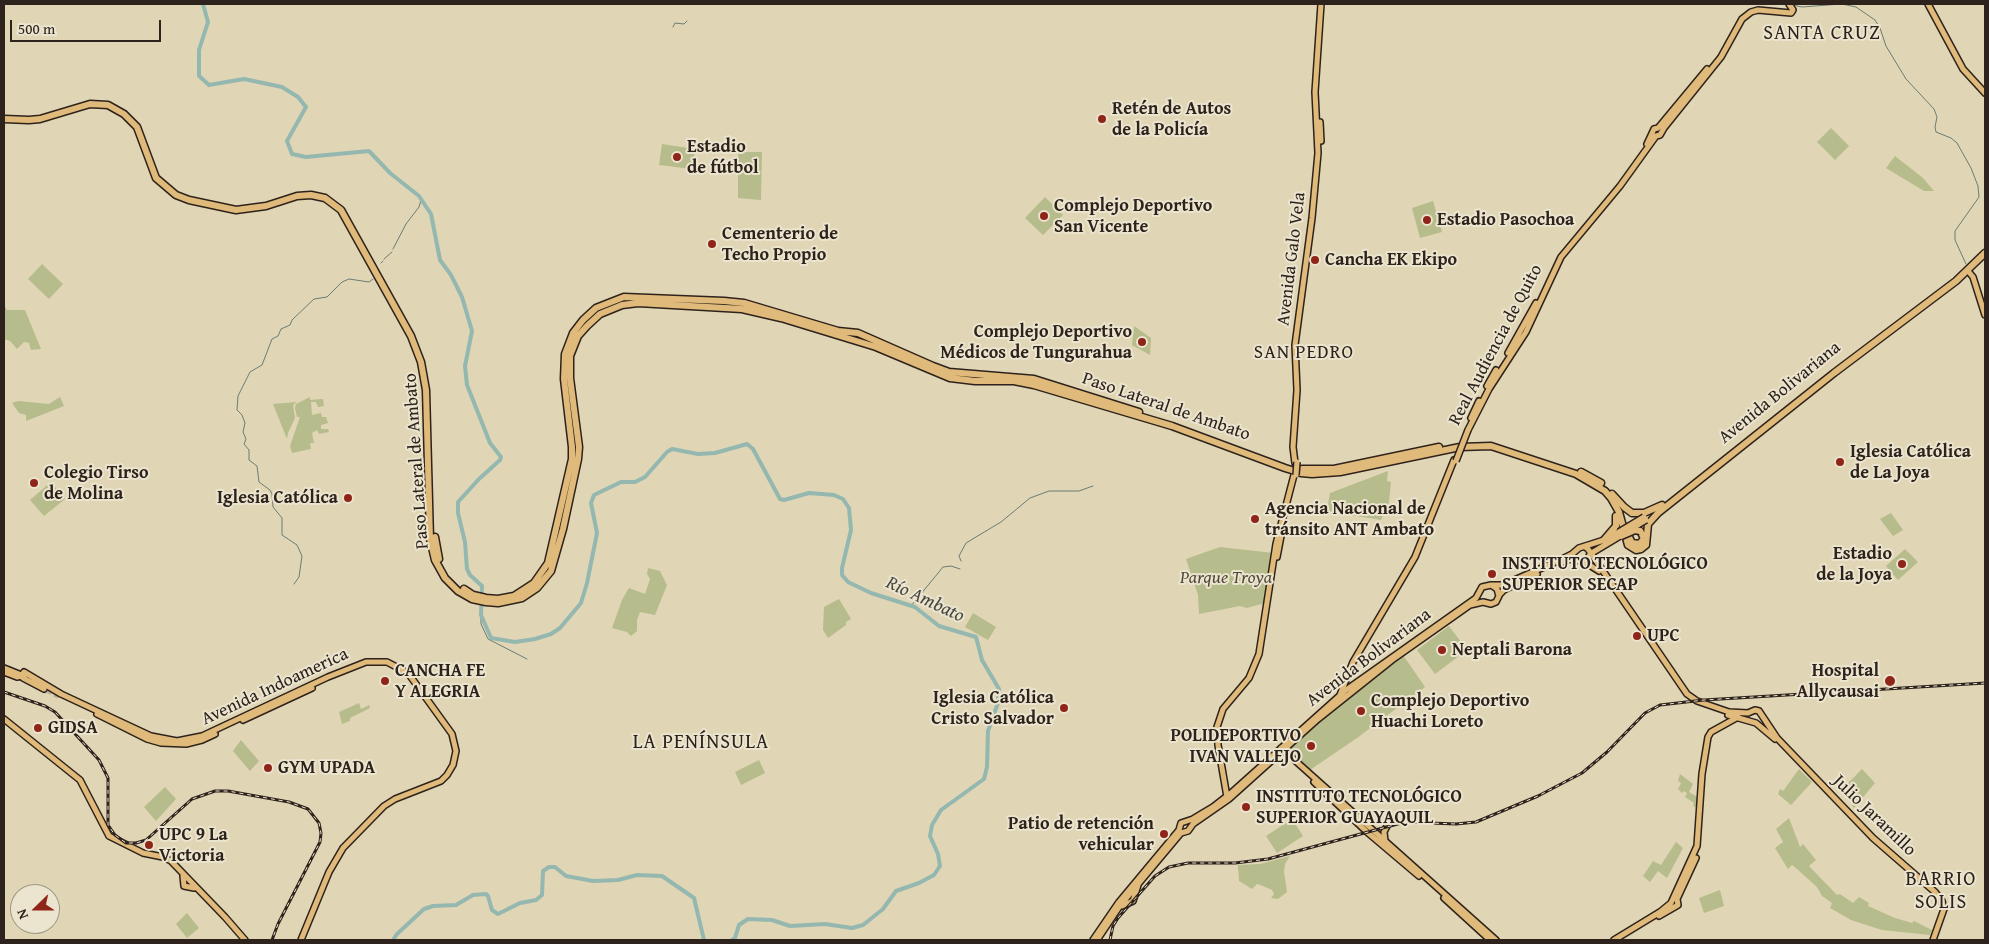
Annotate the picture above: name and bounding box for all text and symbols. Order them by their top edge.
scale bar [12,10,164,42]
text: 500 m [18,18,55,39]
district label: SANTA CRUZ [1762,22,1882,46]
place label: Retén de Autos de la Policía [1112,98,1231,140]
marker: Retén de Autos de la Policía [1096,113,1108,125]
place label: Estadio de fútbol [687,136,759,178]
marker: Estadio de fútbol [671,151,683,163]
street label: Avenida Galo Vela [1273,191,1311,327]
place label: Complejo Deportivo San Vicente [1054,195,1212,238]
place label: Estadio Pasochoa [1437,209,1574,231]
marker: Complejo Deportivo San Vicente [1038,210,1050,222]
marker: Estadio Pasochoa [1421,214,1433,226]
place label: Cementerio de Techo Propio [722,223,838,266]
marker: Cementerio de Techo Propio [706,238,718,250]
place label: Cancha EK Ekipo [1325,249,1457,271]
marker: Cancha EK Ekipo [1309,254,1321,266]
street label: Real Audiencia de Quito [1444,261,1548,429]
place label: Complejo Deportivo Médicos de Tungurahua [940,321,1132,364]
marker: Complejo Deportivo Médicos de Tungurahua [1136,336,1148,348]
street label: Avenida Bolivariana [1715,337,1845,449]
district label: SAN PEDRO [1253,342,1355,364]
street label: Paso Lateral de Ambato [1079,368,1253,446]
street label: Paso Lateral de Ambato [400,372,434,550]
place label: Iglesia Católica de La Joya [1850,441,1971,484]
marker: Iglesia Católica de La Joya [1834,456,1846,468]
place label: Colegio Tirso de Molina [44,462,149,504]
marker: Colegio Tirso de Molina [28,477,40,489]
place label: Iglesia Católica [217,487,338,509]
marker: Iglesia Católica [342,492,354,504]
place label: Agencia Nacional de tránsito ANT Ambato [1265,498,1434,540]
marker: Agencia Nacional de tránsito ANT Ambato [1249,513,1261,525]
place label: Estadio de la Joya [1816,543,1892,586]
place label: INSTITUTO TECNOLÓGICO SUPERIOR SECAP [1502,553,1708,596]
marker: Estadio de la Joya [1896,558,1908,570]
park label: Parque Troya [1180,567,1272,589]
marker: INSTITUTO TECNOLÓGICO SUPERIOR SECAP [1486,568,1498,580]
water label: Río Ambato [882,572,968,628]
street label: Avenida Bolivariana [1302,604,1436,712]
place label: UPC [1647,625,1680,647]
marker: UPC [1631,630,1643,642]
place label: Neptali Barona [1452,639,1572,661]
street label: Avenida Indoamerica [198,644,352,730]
marker: Neptali Barona [1436,644,1448,656]
place label: CANCHA FE Y ALEGRIA [395,660,485,702]
place label: Hospital Allycausai [1797,660,1879,702]
marker: Hospital Allycausai [1883,674,1897,688]
marker: CANCHA FE Y ALEGRIA [379,675,391,687]
place label: Iglesia Católica Cristo Salvador [931,687,1054,730]
place label: Complejo Deportivo Huachi Loreto [1371,690,1529,732]
marker: Iglesia Católica Cristo Salvador [1058,702,1070,714]
marker: Complejo Deportivo Huachi Loreto [1355,705,1367,717]
place label: GIDSA [48,717,98,739]
marker: GIDSA [32,722,44,734]
place label: POLIDEPORTIVO IVAN VALLEJO [1170,725,1301,768]
district label: LA PENÍNSULA [631,731,771,755]
marker: POLIDEPORTIVO IVAN VALLEJO [1305,740,1317,752]
place label: GYM UPADA [278,757,375,779]
marker: GYM UPADA [262,762,274,774]
street label: Julio Jaramillo [1828,771,1920,861]
place label: INSTITUTO TECNOLÓGICO SUPERIOR GUAYAQUIL [1256,786,1462,829]
marker: INSTITUTO TECNOLÓGICO SUPERIOR GUAYAQUIL [1240,801,1252,813]
place label: Patio de retención vehicular [1008,813,1154,856]
place label: UPC 9 La Victoria [159,824,228,866]
marker: Patio de retención vehicular [1158,828,1170,840]
marker: UPC 9 La Victoria [143,839,155,851]
district label: BARRIO SOLIS [1905,868,1977,915]
north arrow [10,884,60,934]
text: N [11,906,33,922]

